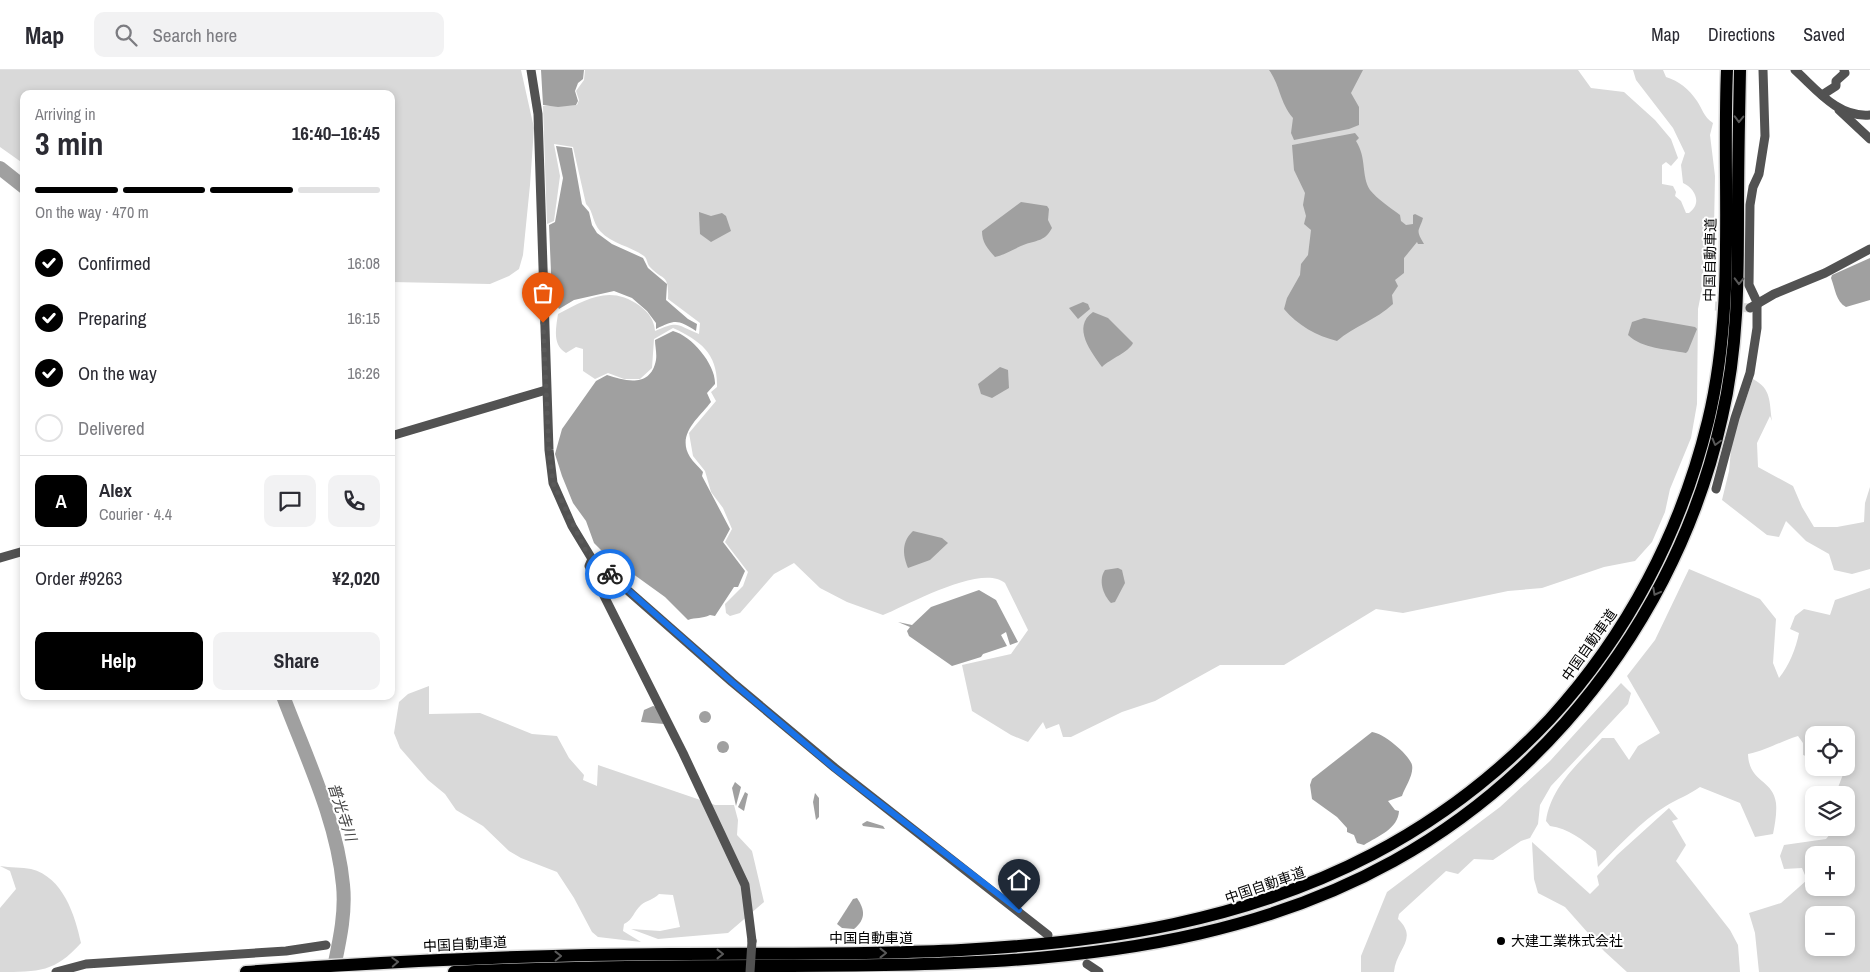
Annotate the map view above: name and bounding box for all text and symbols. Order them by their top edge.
search box [94,12,444,57]
text: Map [25,19,64,51]
icon: search [112,21,140,49]
text: Search here [152,22,237,48]
text: Map [1651,22,1680,47]
text: Directions [1708,22,1775,47]
text: Saved [1803,22,1845,47]
text: Arriving in [35,103,96,125]
one-way arrow [1734,115,1744,123]
text: 16:40–16:45 [292,120,380,146]
text: 3 min [35,122,104,165]
text: On the way · 470 m [35,201,149,223]
street label: 中国自動車道 [1700,218,1720,302]
icon: check [35,249,63,277]
text: Confirmed [78,250,151,276]
text: 16:08 [347,252,380,274]
pin [522,272,564,323]
one-way arrow [1733,277,1744,285]
icon: bag [529,279,557,307]
icon: check [35,304,63,332]
text: Preparing [78,305,146,331]
text: 16:15 [347,307,380,329]
icon: check [35,359,63,387]
text: On the way [78,360,157,386]
text: 16:26 [347,362,380,384]
text: Delivered [78,415,145,441]
one-way arrow [1711,437,1721,445]
button: chat [264,475,316,527]
button: phone [328,475,380,527]
text: Alex [99,477,132,503]
text: A [55,488,67,514]
text: Courier · 4.4 [99,503,172,525]
courier [585,549,635,599]
icon: bike [596,560,624,588]
text: Order #9263 [35,565,122,591]
text: ¥2,020 [332,565,380,591]
one-way arrow [1652,587,1662,596]
street label: 中国自動車道 [1558,605,1620,685]
button: Help [35,632,203,690]
button: Share [213,632,380,690]
map controls [1805,726,1855,956]
button: locate [1805,726,1855,776]
water label: 普光寺川 [323,780,362,846]
button: layers [1805,786,1855,836]
button: + [1805,846,1855,896]
pin [998,859,1040,910]
street label: 中国自動車道 [1222,863,1308,907]
icon: home [1005,866,1033,894]
button: − [1805,906,1855,956]
street label: 中国自動車道 [829,929,913,947]
place label: 大建工業株式会社 [1511,932,1623,950]
street label: 中国自動車道 [423,933,507,955]
marker: 大建工業株式会社 [1495,935,1507,947]
one-way arrow [880,948,887,958]
one-way arrow [717,949,725,959]
one-way arrow [554,950,562,961]
one-way arrow [392,957,400,967]

